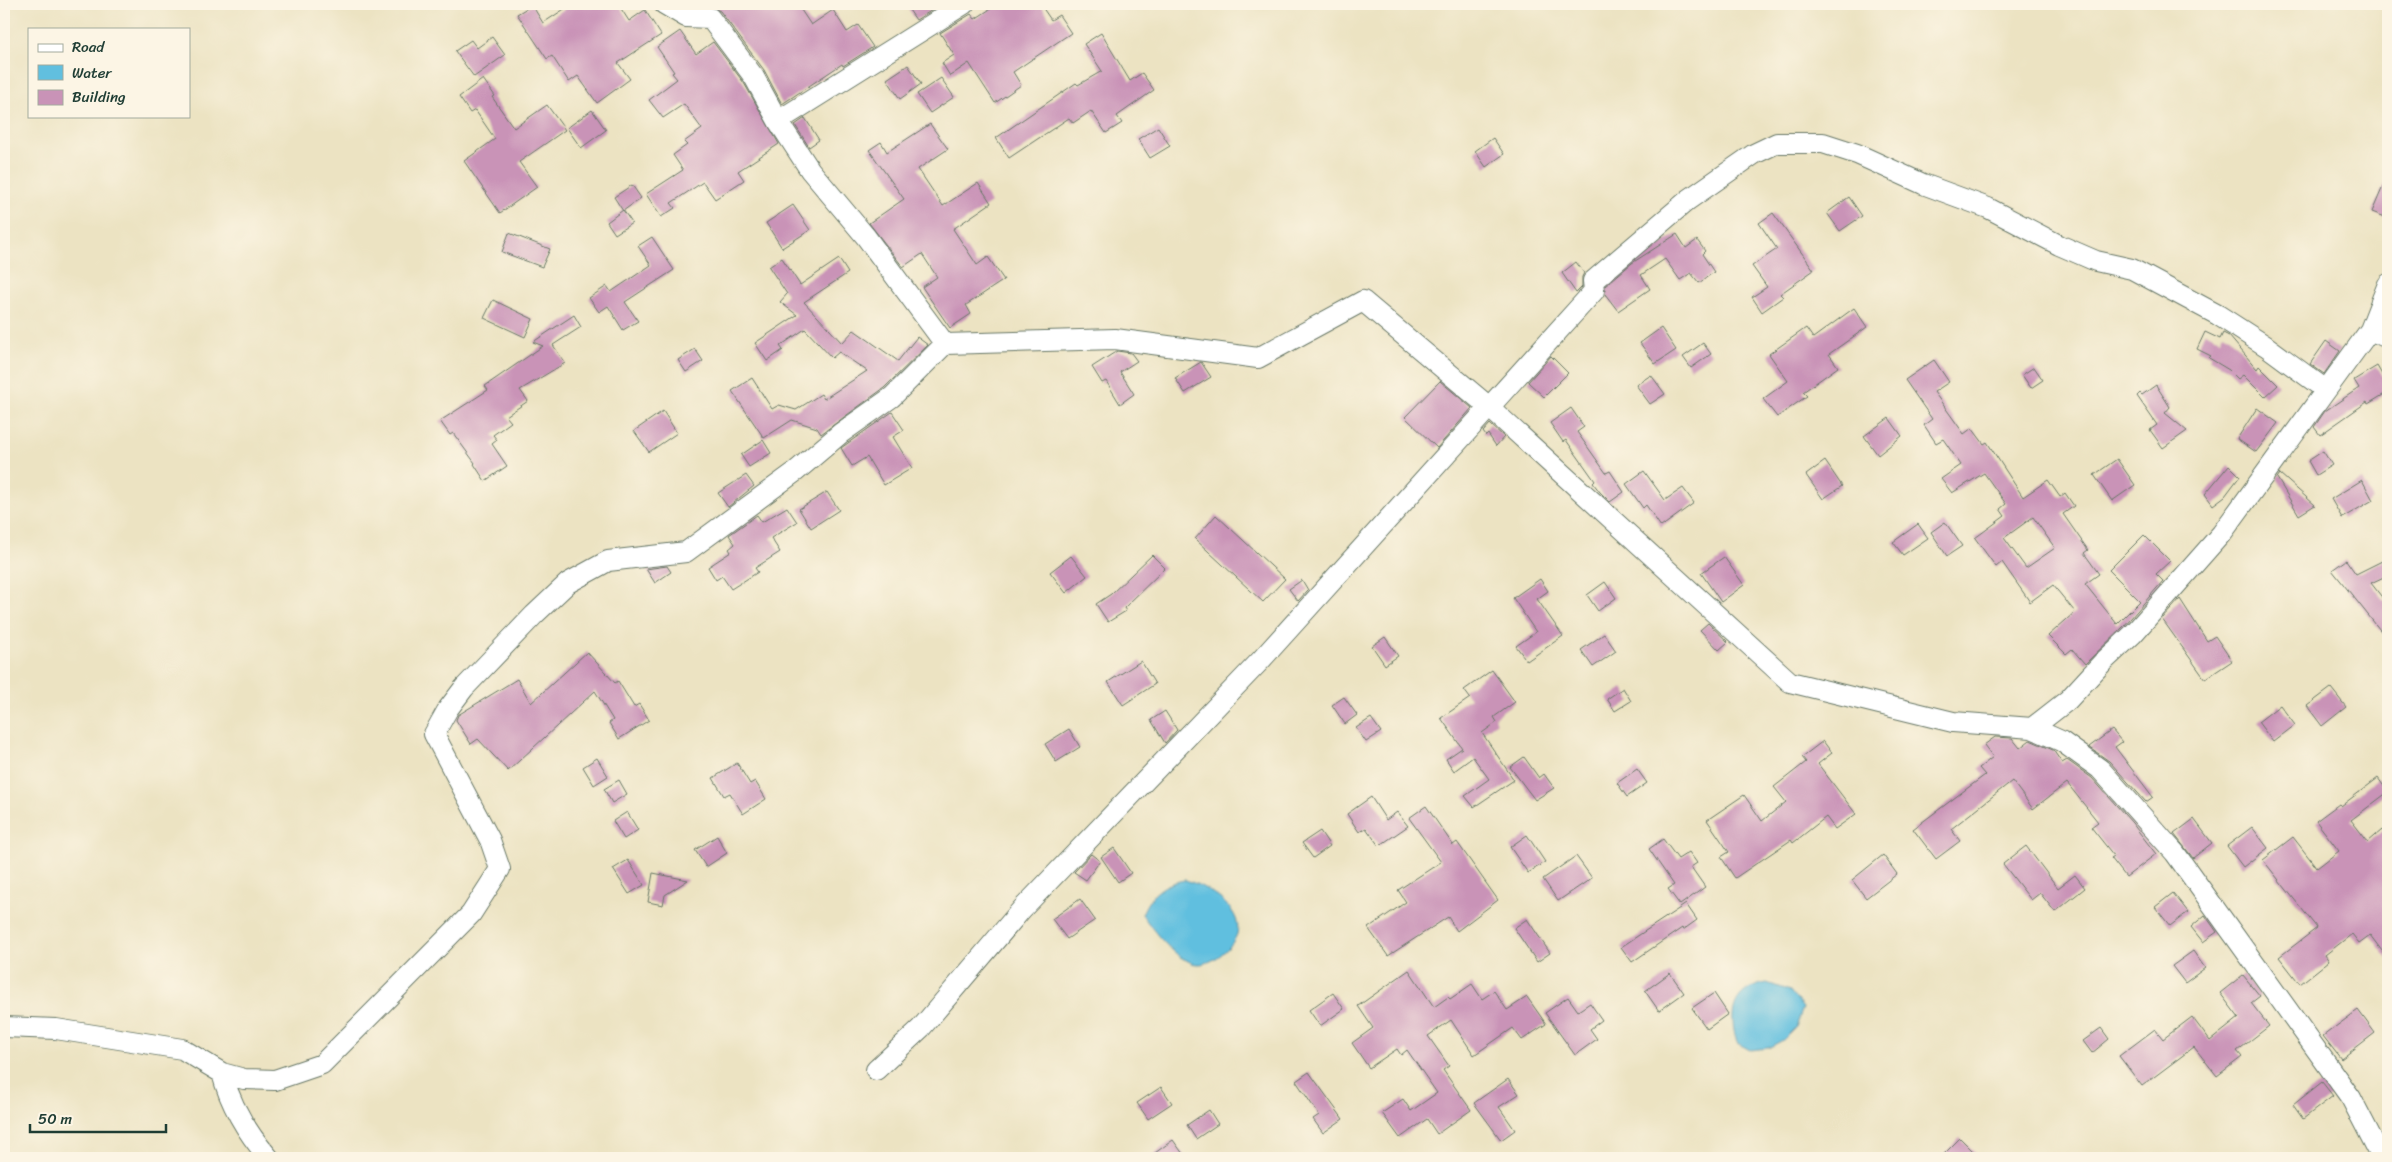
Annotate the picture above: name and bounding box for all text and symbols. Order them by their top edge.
legend [28,28,190,118]
text: Road [72,34,105,60]
text: Water [72,60,112,86]
text: Building [72,84,126,110]
scale bar [30,1102,166,1134]
text: 50 m [38,1106,73,1132]

